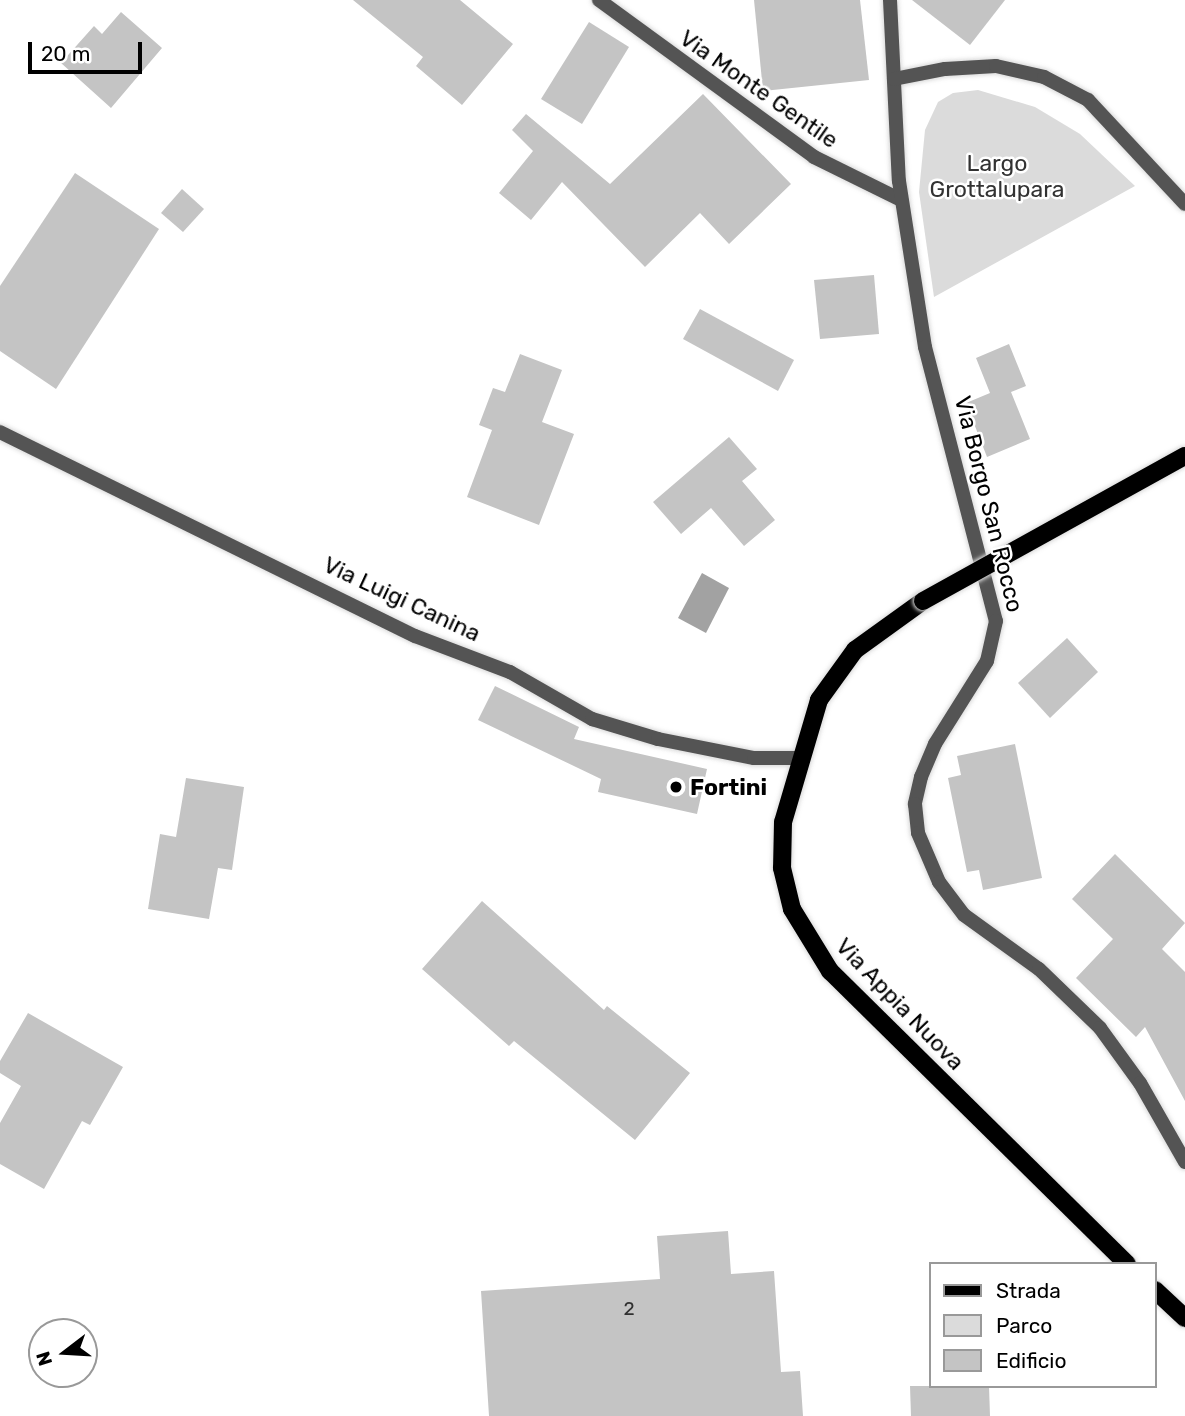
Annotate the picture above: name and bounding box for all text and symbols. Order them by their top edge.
street label: Via Monte Gentile [675,24,843,154]
scale bar [32,28,145,72]
text: 20 m [41,41,90,66]
park label: Largo Grottalupara [929,149,1065,203]
street label: Via Borgo San Rocco [949,393,1029,615]
street label: Via Luigi Canina [319,551,485,647]
place label: Fortini [690,773,767,801]
marker: Fortini [668,779,684,795]
street label: Via Appia Nuova [830,932,970,1076]
legend [930,1262,1157,1388]
text: Strada [996,1278,1061,1303]
house number: 2 [623,1298,635,1320]
text: Parco [996,1313,1052,1338]
north arrow [28,1318,98,1388]
text: Edificio [996,1348,1066,1373]
text: N [31,1349,57,1369]

